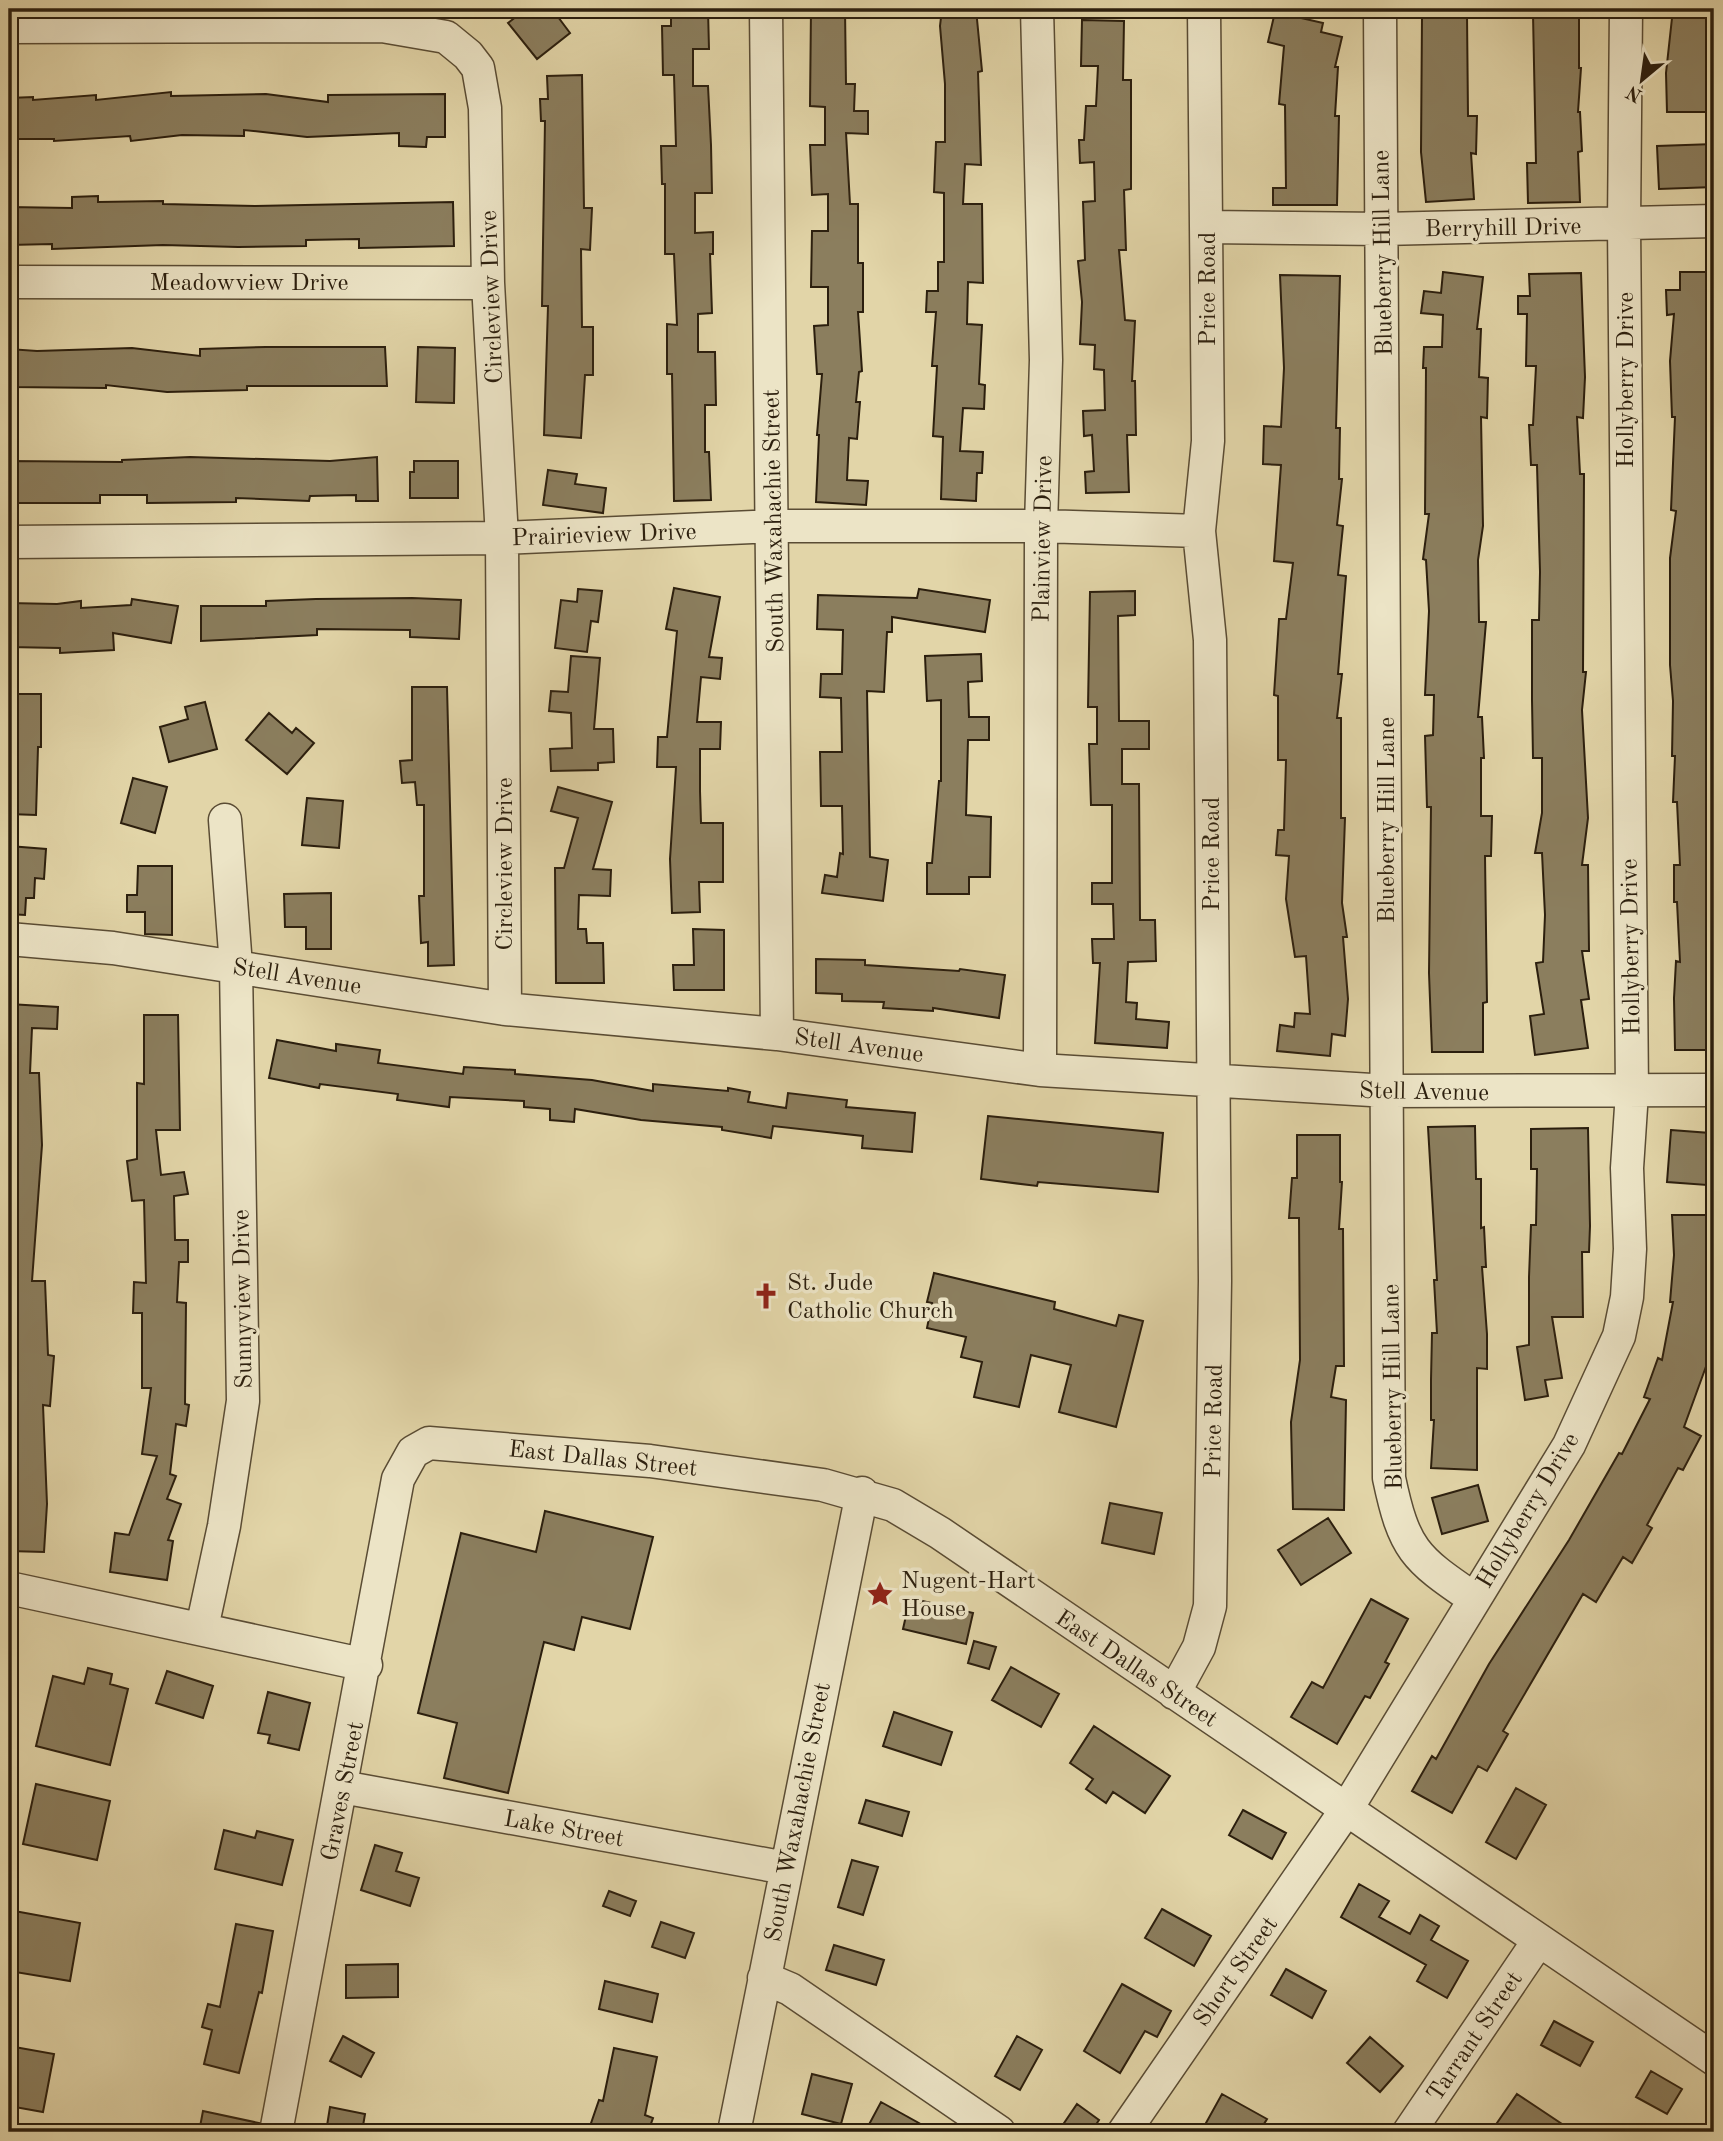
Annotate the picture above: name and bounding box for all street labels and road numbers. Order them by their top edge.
street label: Blueberry Hill Lane [1370,150,1398,356]
street label: Circleview Drive [478,210,508,384]
street label: Berryhill Drive [1424,216,1582,242]
street label: Price Road [1197,232,1221,346]
street label: Meadowview Drive [150,272,348,296]
street label: Hollyberry Drive [1615,292,1639,468]
street label: South Waxahachie Street [761,389,789,653]
street label: Plainview Drive [1031,455,1057,623]
street label: Prairieview Drive [511,521,697,551]
street label: Blueberry Hill Lane [1376,717,1400,923]
street label: Circleview Drive [494,777,518,951]
street label: Price Road [1201,797,1225,911]
street label: Hollyberry Drive [1618,858,1646,1035]
street label: Stell Avenue [230,956,363,1000]
street label: Stell Avenue [793,1026,925,1068]
street label: Stell Avenue [1359,1080,1489,1106]
street label: Sunnyview Drive [230,1209,258,1389]
street label: Blueberry Hill Lane [1380,1284,1408,1490]
street label: Price Road [1202,1364,1228,1478]
street label: Hollyberry Drive [1473,1429,1584,1593]
street label: East Dallas Street [507,1438,699,1482]
street label: East Dallas Street [1050,1607,1221,1733]
street label: South Waxahachie Street [762,1681,836,1944]
street label: Graves Street [319,1720,369,1863]
street label: Lake Street [502,1808,626,1852]
street label: Short Street [1190,1913,1283,2032]
street label: Tarrant Street [1423,1968,1528,2106]

